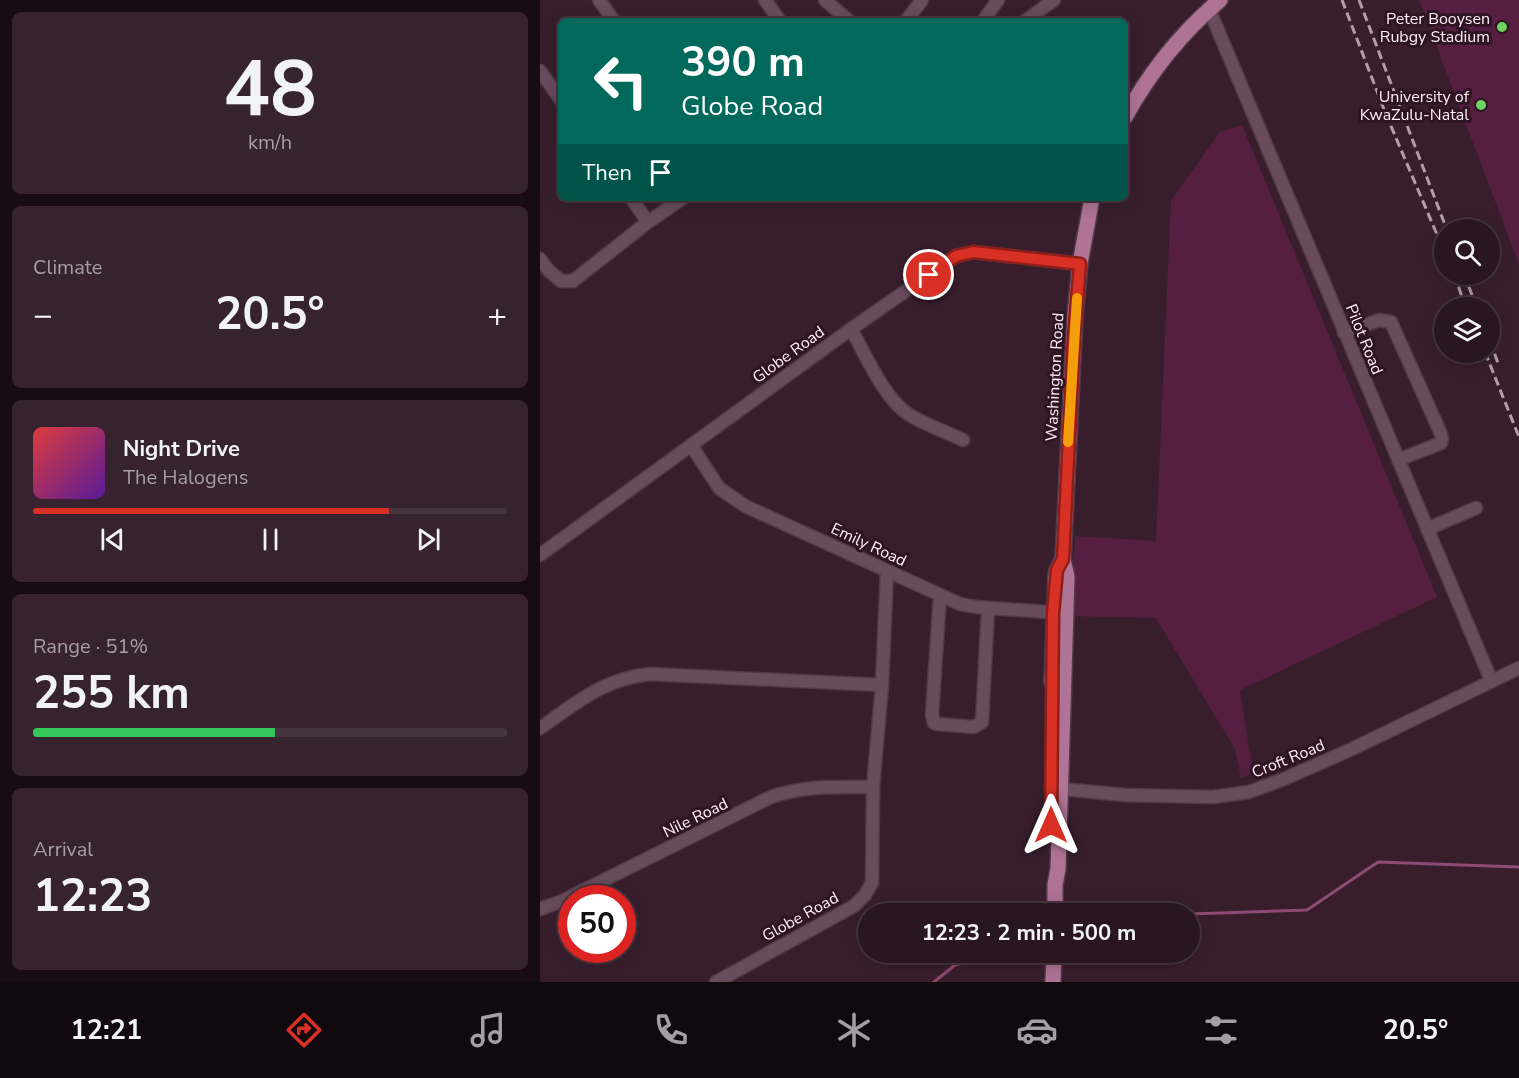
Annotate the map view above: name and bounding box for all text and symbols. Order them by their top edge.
place label: Peter Booysen Rubgy Stadium [1380,8,1490,48]
marker: Peter Booysen Rubgy Stadium [1495,20,1509,34]
text: 390 m [681,34,805,91]
text: 48 [223,36,317,143]
icon: left [582,42,660,120]
place label: University of KwaZulu-Natal [1360,86,1470,126]
text: Globe Road [681,88,823,125]
marker: University of KwaZulu-Natal [1474,98,1488,112]
text: km/h [248,129,292,156]
icon: arrive [644,156,677,189]
text: Then [582,158,632,188]
map controls [1434,219,1500,363]
button: search [1434,219,1500,285]
pin [903,249,954,300]
text: Climate [33,254,102,281]
icon: arrive [912,258,945,291]
text: 20.5° [215,284,325,345]
text: − [33,293,53,338]
text: + [487,293,507,338]
button: layers [1434,297,1500,363]
street label: Pilot Road [1340,301,1388,378]
street label: Washington Road [1041,312,1069,442]
street label: Globe Road [748,321,829,389]
text: Night Drive [123,434,240,464]
text: The Halogens [123,464,248,491]
street label: Emily Road [827,518,910,572]
icon: previous [96,523,129,556]
icon: pause [254,523,287,556]
icon: next [412,523,445,556]
text: Range · 51% [33,633,148,660]
text: 255 km [33,663,190,724]
street label: Croft Road [1249,734,1328,784]
street label: Nile Road [659,793,732,843]
position arrow [1019,793,1083,857]
text: Arrival [33,836,93,863]
text: 12:23 [33,866,152,927]
speed limit sign: 50 [558,885,636,963]
street label: Globe Road [758,887,843,947]
text: 12:23 · 2 min · 500 m [922,918,1136,948]
icon: directions [283,1009,325,1051]
icon: music [467,1009,509,1051]
icon: phone [650,1009,692,1051]
icon: climate [833,1009,875,1051]
icon: car [1016,1009,1058,1051]
icon: filters [1200,1009,1242,1051]
text: 12:21 [71,1012,142,1049]
text: 20.5° [1383,1012,1448,1049]

